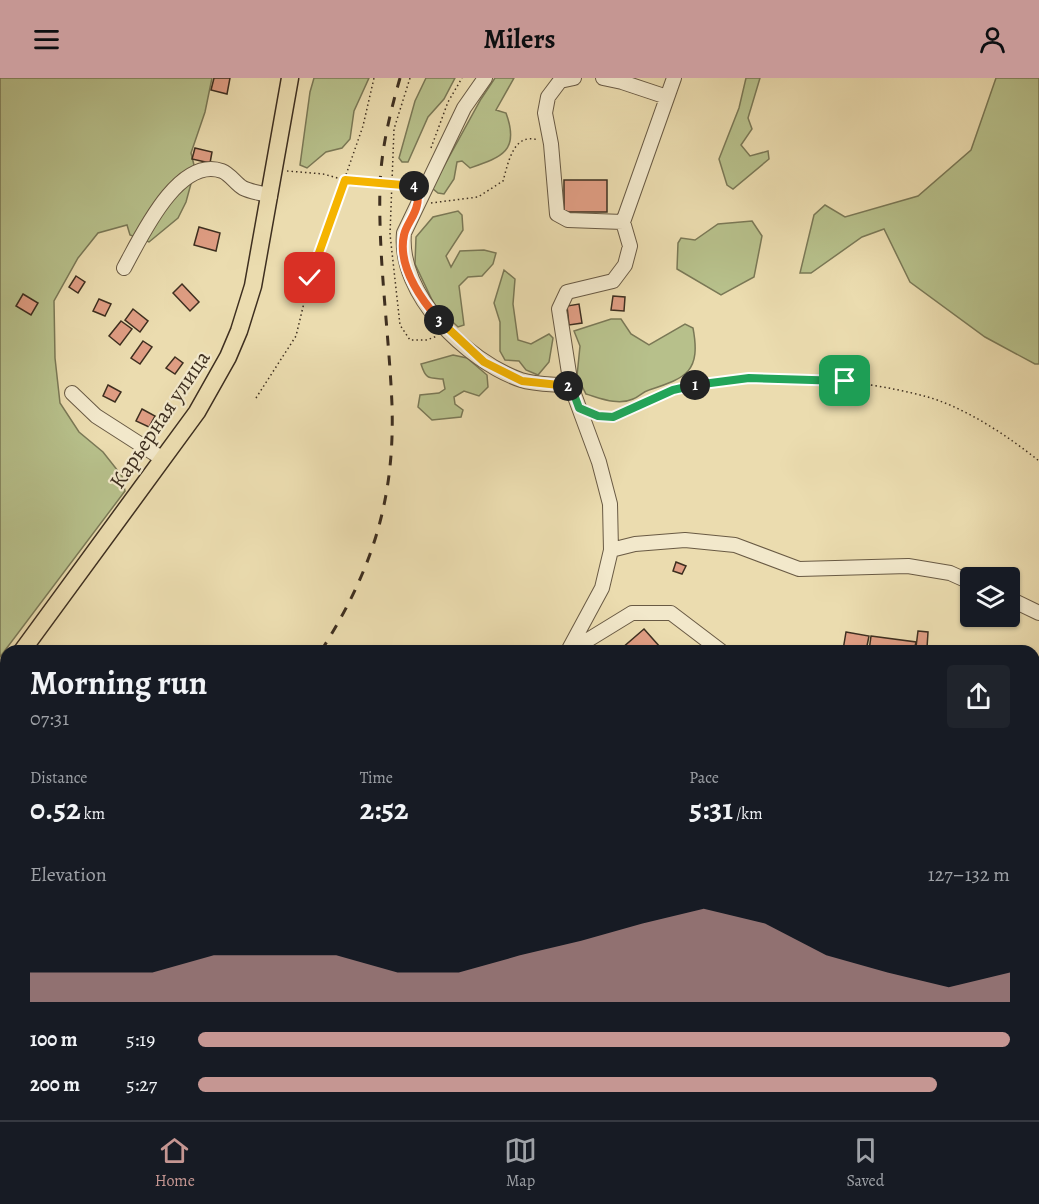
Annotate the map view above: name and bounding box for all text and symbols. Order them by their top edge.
text: Milers [483,21,556,57]
icon: menu [30,23,63,56]
icon: person [976,23,1009,56]
pin: 4 [399,171,429,201]
text: 4 [410,175,418,197]
pin [284,252,335,303]
icon: check [293,261,326,294]
pin: 3 [424,305,454,335]
text: 3 [436,309,442,331]
street label: Карьерная улица [102,344,218,495]
pin [819,355,870,406]
icon: arrive [828,364,861,397]
pin: 1 [680,370,710,400]
pin: 2 [553,371,583,401]
text: 1 [692,374,698,396]
text: 2 [564,375,572,397]
map controls [960,567,1020,627]
button: layers [960,567,1020,627]
text: Morning run [30,660,207,705]
button: share [947,665,1010,728]
text: 07:31 [30,705,69,732]
text: Distance [30,767,87,789]
text: Time [360,767,393,789]
text: Pace [689,767,719,789]
text: 0.52 [30,789,81,829]
text: 2:52 [360,789,409,829]
text: 5:31 [689,789,733,829]
text: km [81,803,105,825]
text: /km [733,803,763,825]
text: Elevation [30,861,107,888]
text: 127–132 m [928,861,1010,888]
text: 100 m [30,1026,78,1053]
text: 5:19 [126,1026,155,1053]
text: 200 m [30,1071,80,1098]
text: 5:27 [126,1071,157,1098]
tab: Home [155,1134,195,1192]
tab: Map [504,1134,537,1192]
tab: Saved [846,1134,884,1192]

